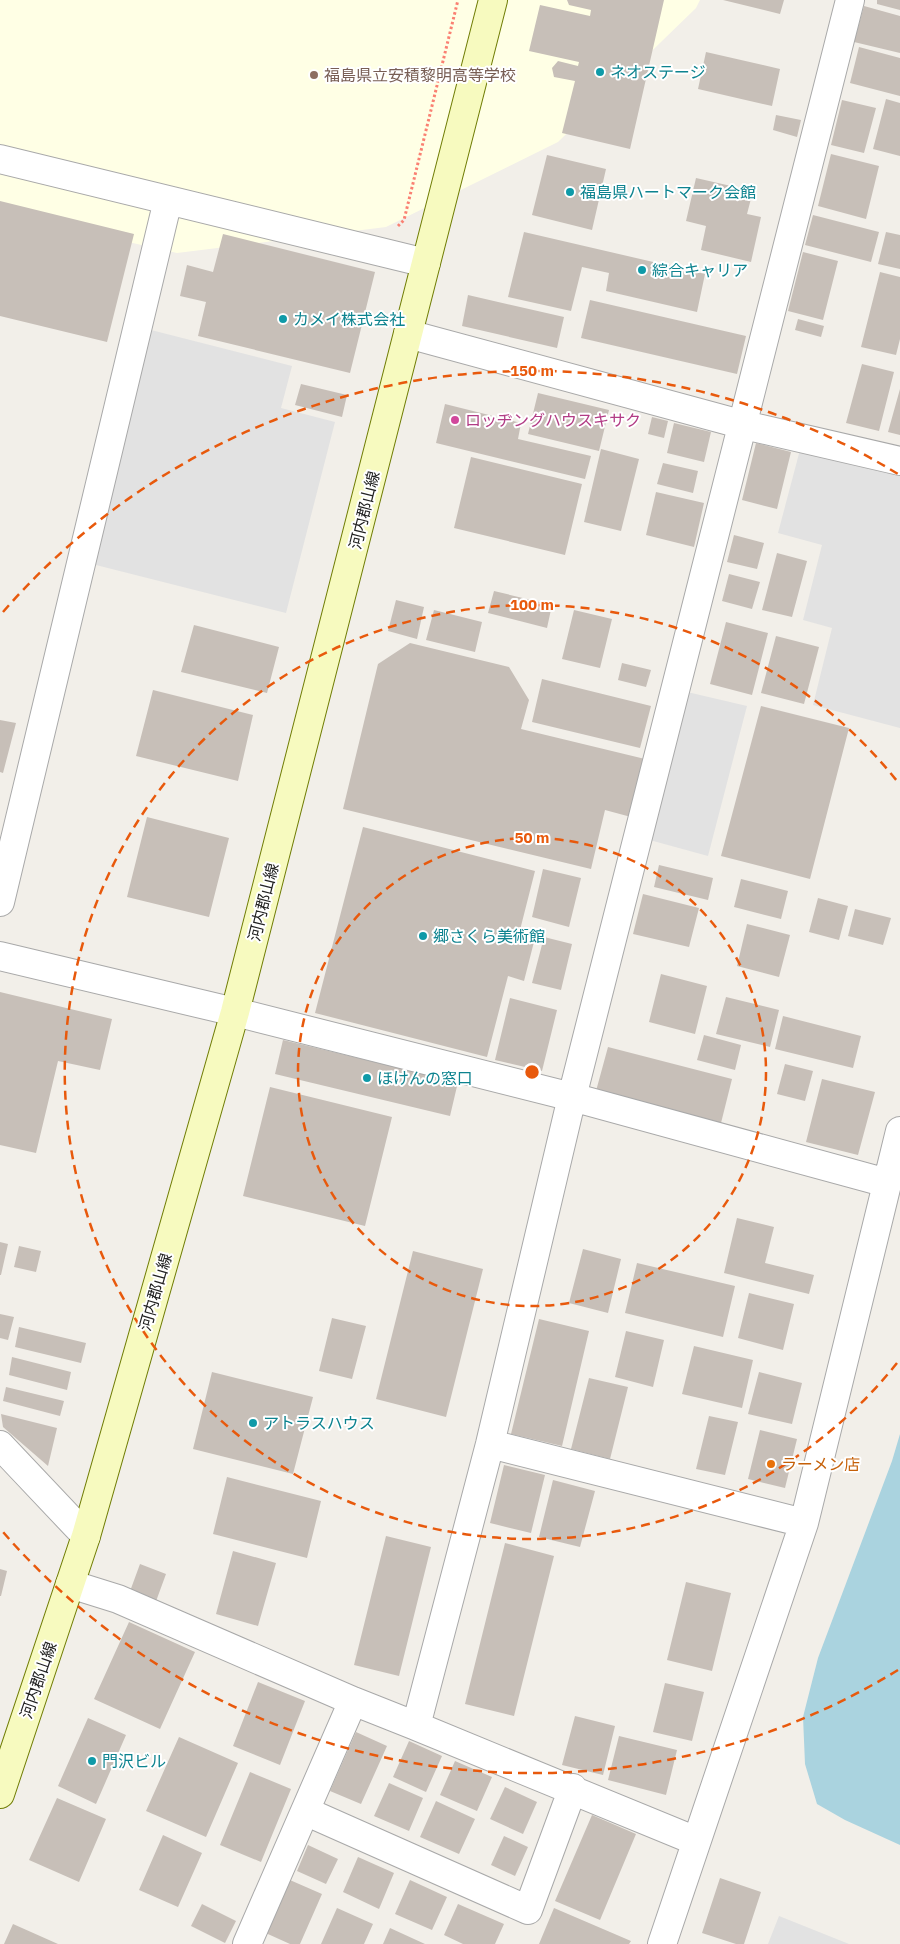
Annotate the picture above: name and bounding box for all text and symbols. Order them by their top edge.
place label: ネオステージ [610,62,706,82]
place label: 福島県立安積黎明高等学校 [324,65,516,85]
marker: ネオステージ [594,66,606,78]
marker: 福島県立安積黎明高等学校 [308,69,320,81]
place label: 福島県ハートマーク会館 [580,182,756,202]
marker: 福島県ハートマーク会館 [564,186,576,198]
place label: 綜合キャリア [652,260,748,280]
marker: 綜合キャリア [636,264,648,276]
place label: カメイ株式会社 [293,309,405,329]
marker: カメイ株式会社 [277,313,289,325]
text: 150 m [510,361,554,380]
place label: ロッヂングハウスキサク [465,410,641,430]
marker: ロッヂングハウスキサク [449,414,461,426]
street label: 河内郡山線 [345,469,383,551]
text: 100 m [510,595,554,614]
text: 50 m [515,828,549,847]
street label: 河内郡山線 [244,861,282,943]
place label: 郷さくら美術館 [433,926,545,946]
marker: 郷さくら美術館 [417,930,429,942]
centre of rings [523,1063,541,1081]
place label: ほけんの窓口 [377,1068,473,1088]
marker: ほけんの窓口 [361,1072,373,1084]
street label: 河内郡山線 [134,1251,176,1333]
place label: アトラスハウス [263,1413,375,1433]
marker: アトラスハウス [247,1417,259,1429]
place label: ラーメン店 [781,1454,860,1474]
marker: ラーメン店 [765,1458,777,1470]
street label: 河内郡山線 [16,1639,60,1721]
place label: 門沢ビル [102,1751,166,1771]
marker: 門沢ビル [86,1755,98,1767]

